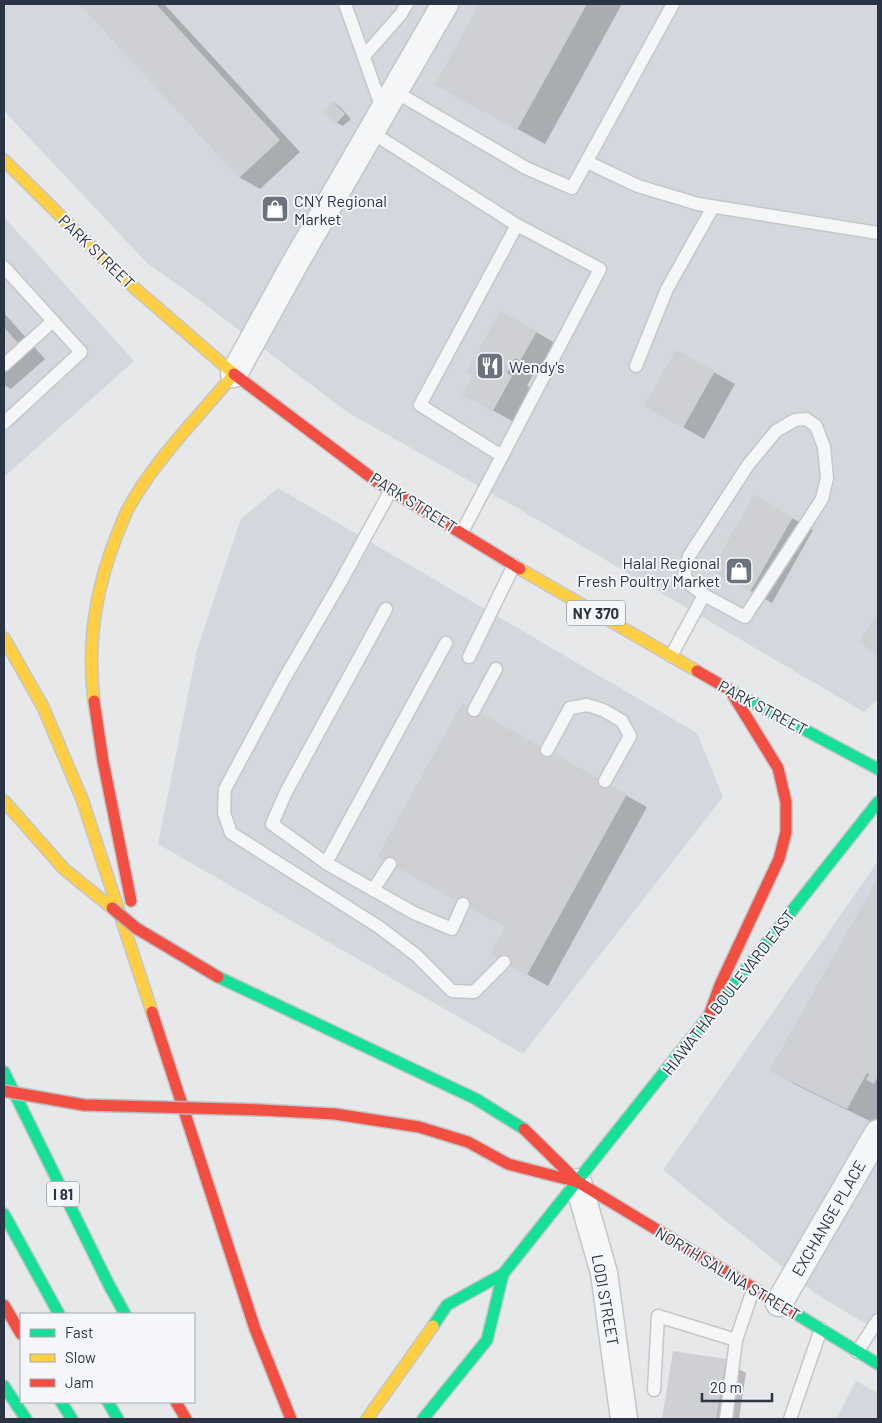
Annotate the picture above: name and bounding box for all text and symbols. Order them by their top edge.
place label: CNY Regional Market [294,191,387,228]
shop icon: CNY Regional Market [260,194,290,224]
street label: PARK STREET [55,210,139,292]
restaurant icon: Wendy's [475,351,505,381]
place label: Wendy's [509,357,565,376]
street label: PARK STREET [367,468,461,536]
place label: Halal Regional Fresh Poultry Market [577,553,720,590]
shop icon: Halal Regional Fresh Poultry Market [724,556,754,586]
road number: NY 370 [567,600,625,626]
street label: PARK STREET [715,676,811,738]
street label: HIAWATHA BOULEVARD EAST [658,906,798,1078]
street label: EXCHANGE PLACE [787,1157,869,1279]
road number: I 81 [47,1182,79,1206]
street label: NORTH SALINA STREET [652,1222,804,1324]
street label: LODI STREET [589,1253,623,1347]
legend [20,1313,195,1403]
text: Fast [65,1323,93,1341]
text: Slow [65,1348,96,1366]
scale bar [702,1370,772,1402]
text: Jam [65,1373,94,1391]
text: 20 m [710,1378,742,1396]

